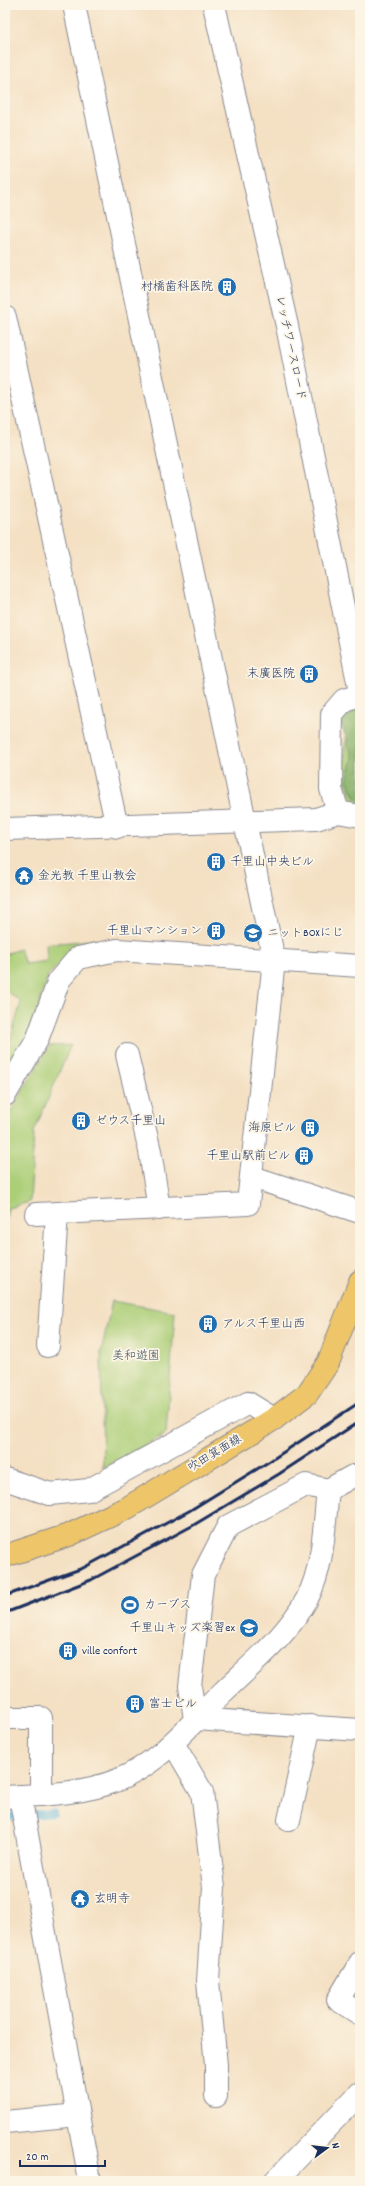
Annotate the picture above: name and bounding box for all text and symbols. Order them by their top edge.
building icon: 村橋歯科医院 [216,276,238,298]
place label: 村橋歯科医院 [141,279,213,296]
street label: レッチワースロード [271,294,309,402]
building icon: 末廣医院 [298,663,320,685]
place label: 末廣医院 [247,666,295,683]
building icon: 千里山中央ビル [205,851,227,873]
place label: 千里山中央ビル [230,854,314,871]
temple icon: 金光教 千里山教会 [13,865,35,887]
place label: 金光教 千里山教会 [38,868,137,885]
building icon: 千里山マンション [205,920,227,942]
school or university icon: ニットBOXにじ [242,922,264,944]
place label: 千里山マンション [106,923,202,940]
place label: ニットBOXにじ [267,925,344,942]
building icon: ゼウス千里山 [70,1110,92,1132]
place label: ゼウス千里山 [95,1113,166,1130]
building icon: 海原ビル [299,1117,321,1139]
place label: 海原ビル [248,1120,296,1137]
building icon: 千里山駅前ビル [293,1145,315,1167]
place label: 千里山駅前ビル [206,1148,290,1165]
building icon: アルス千里山西 [197,1313,219,1335]
place label: アルス千里山西 [222,1316,305,1333]
park label: 美和遊園 [112,1348,160,1365]
street label: 吹田箕面線 [185,1431,245,1477]
sports icon: カーブス [119,1594,141,1616]
place label: カーブス [144,1597,191,1614]
school or university icon: 千里山キッズ楽習ex [238,1617,260,1639]
place label: 千里山キッズ楽習ex [129,1620,236,1637]
building icon: ville confort [57,1640,79,1662]
place label: ville confort [82,1643,138,1660]
building icon: 富士ビル [124,1693,146,1715]
place label: 富士ビル [149,1696,197,1713]
temple icon: 玄明寺 [69,1888,91,1910]
place label: 玄明寺 [94,1891,130,1908]
north arrow [307,2128,347,2168]
text: N [326,2141,343,2151]
scale bar [20,2142,105,2168]
text: 20 m [26,2149,49,2166]

